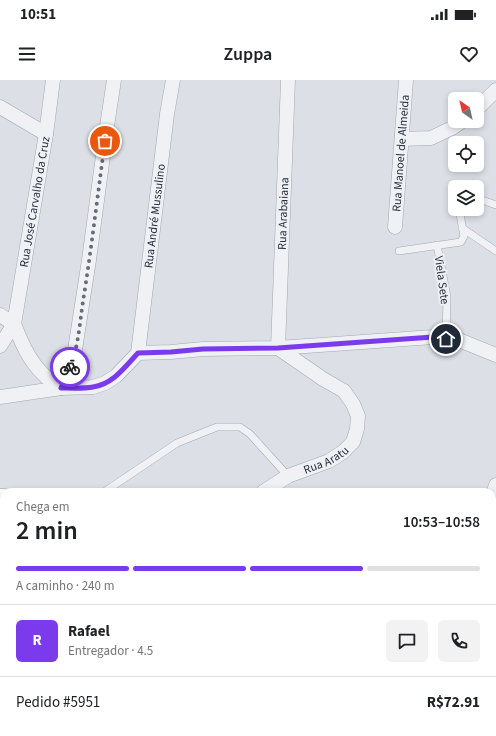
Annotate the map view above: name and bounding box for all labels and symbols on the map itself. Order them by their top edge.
north arrow [448,92,484,128]
street label: Rua Manoel de Almeida [388,94,414,212]
pin [88,124,122,158]
street label: Rua José Carvalho da Cruz [16,135,54,269]
street label: Rua André Mussulino [140,163,170,269]
street label: Rua Arabaiana [274,177,293,250]
street label: Viela Sete [430,255,453,305]
pin [429,322,463,356]
courier [50,347,90,387]
street label: Rua Aratu [301,443,353,479]

